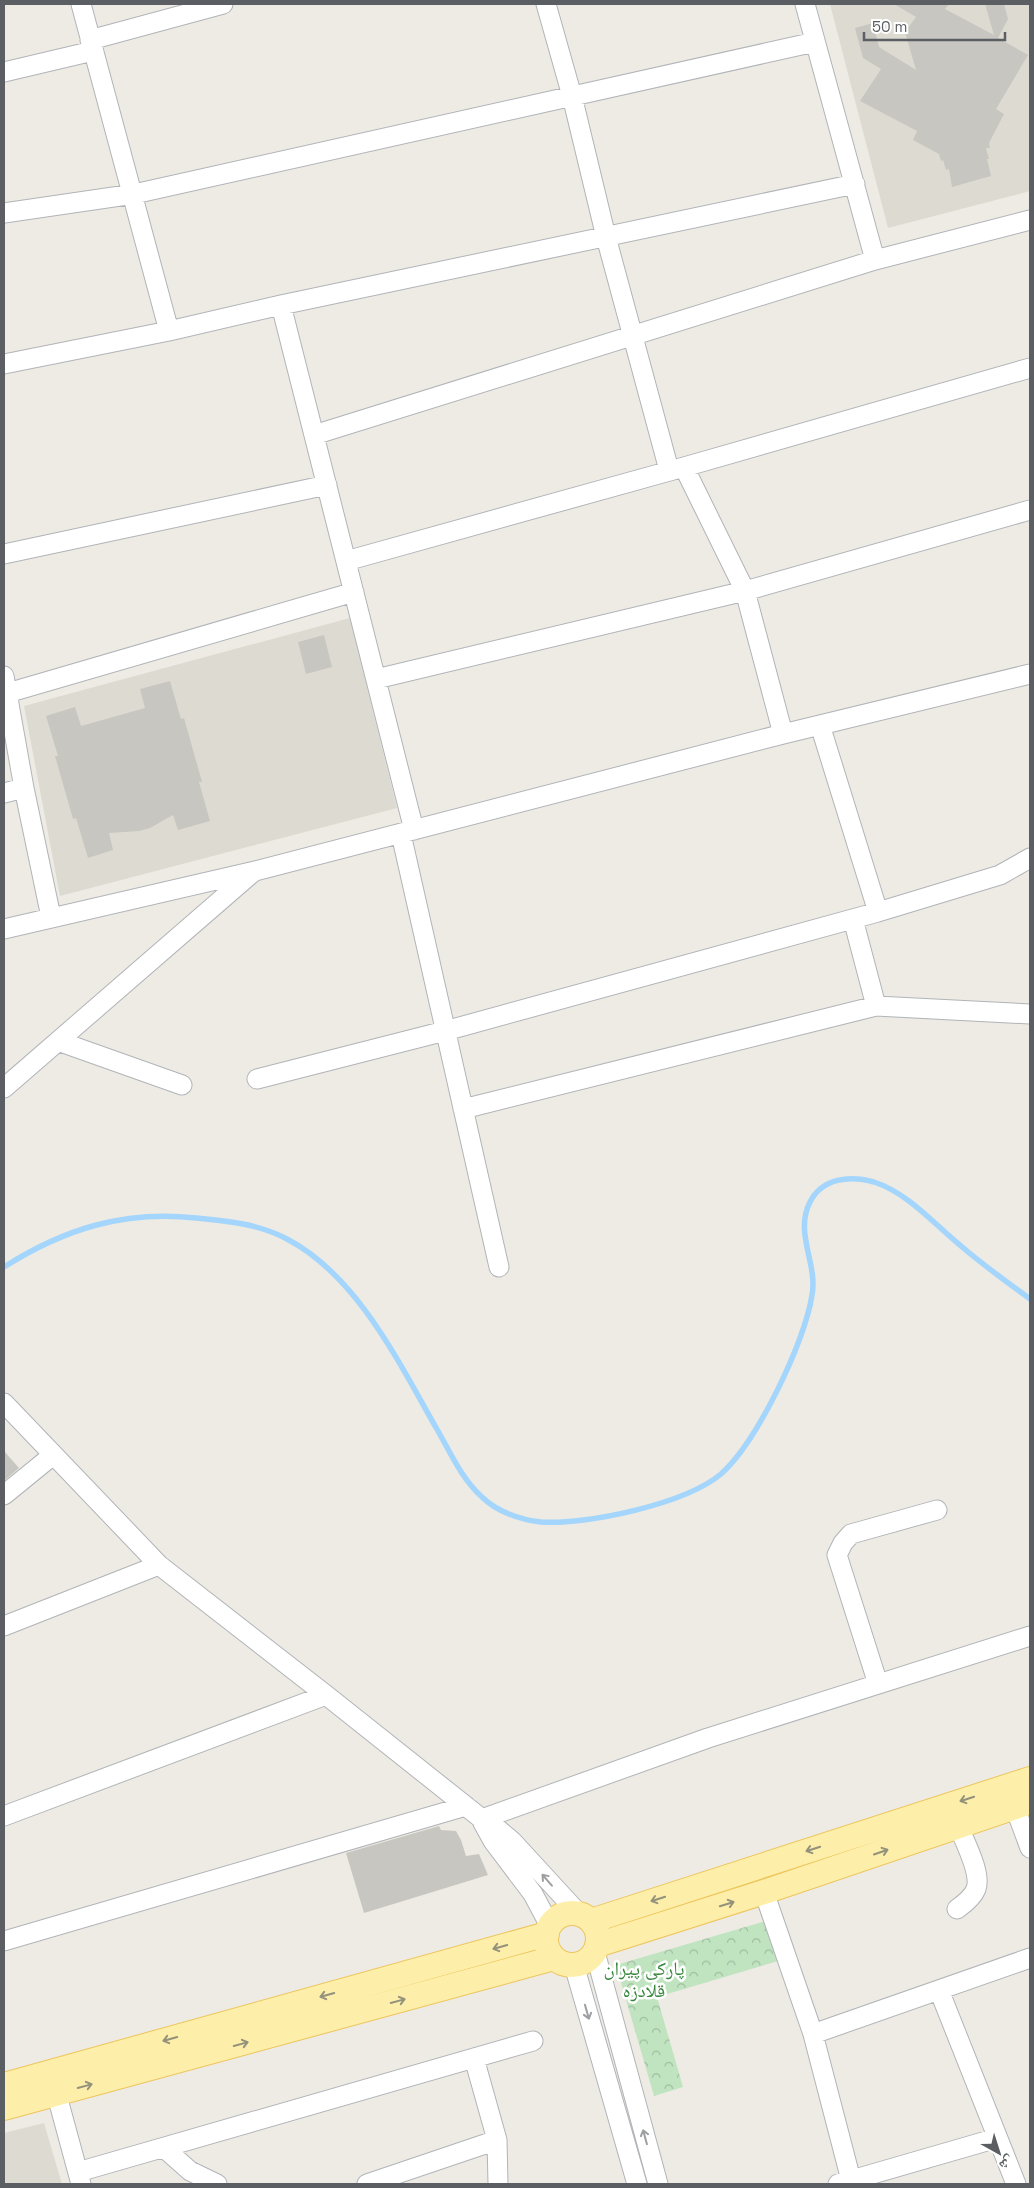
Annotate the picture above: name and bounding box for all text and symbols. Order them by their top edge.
scale bar [864,10,1005,42]
text: 50 m [872,17,907,36]
one-way arrow [960,1795,975,1804]
one-way arrow [805,1845,821,1855]
one-way arrow [873,1847,889,1856]
one-way arrow [541,1873,552,1886]
one-way arrow [650,1895,666,1905]
one-way arrow [719,1898,735,1908]
one-way arrow [492,1942,508,1952]
park label: پارکی پیران قلادزه [603,1956,685,2003]
one-way arrow [319,1991,335,2001]
one-way arrow [390,1995,406,2005]
one-way arrow [583,2004,593,2020]
one-way arrow [162,2035,178,2045]
one-way arrow [233,2038,249,2048]
one-way arrow [76,2081,92,2091]
north arrow [974,2128,1024,2178]
one-way arrow [640,2130,650,2146]
text: ش [996,2151,1019,2175]

